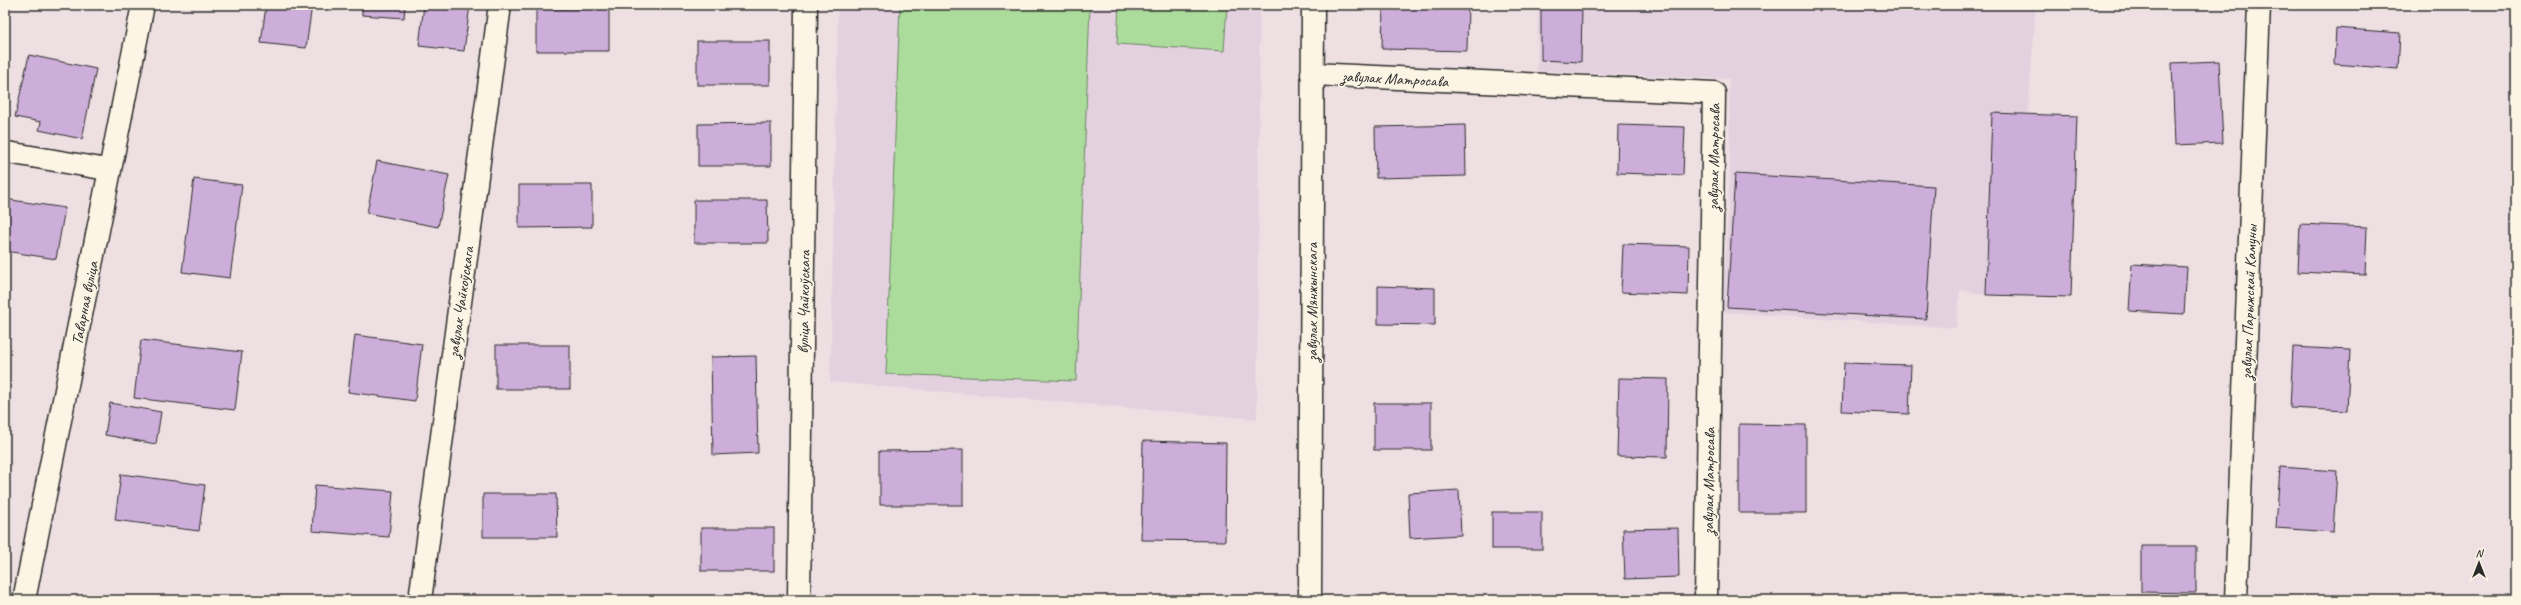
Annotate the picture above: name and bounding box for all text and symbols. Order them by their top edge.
street label: завулак Матросава [1339,66,1450,92]
street label: завулак Матросава [1703,102,1725,213]
street label: завулак Парыжскай Камуны [2236,223,2262,382]
street label: завулак Мянжынскага [1302,241,1322,363]
street label: завулак Чайкоўскага [443,244,479,361]
street label: вуліца Чайкоўскага [793,249,815,354]
street label: Таварная вуліца [67,259,103,347]
street label: завулак Матросава [1698,426,1720,537]
north arrow [2459,543,2499,583]
text: N [2476,546,2485,560]

